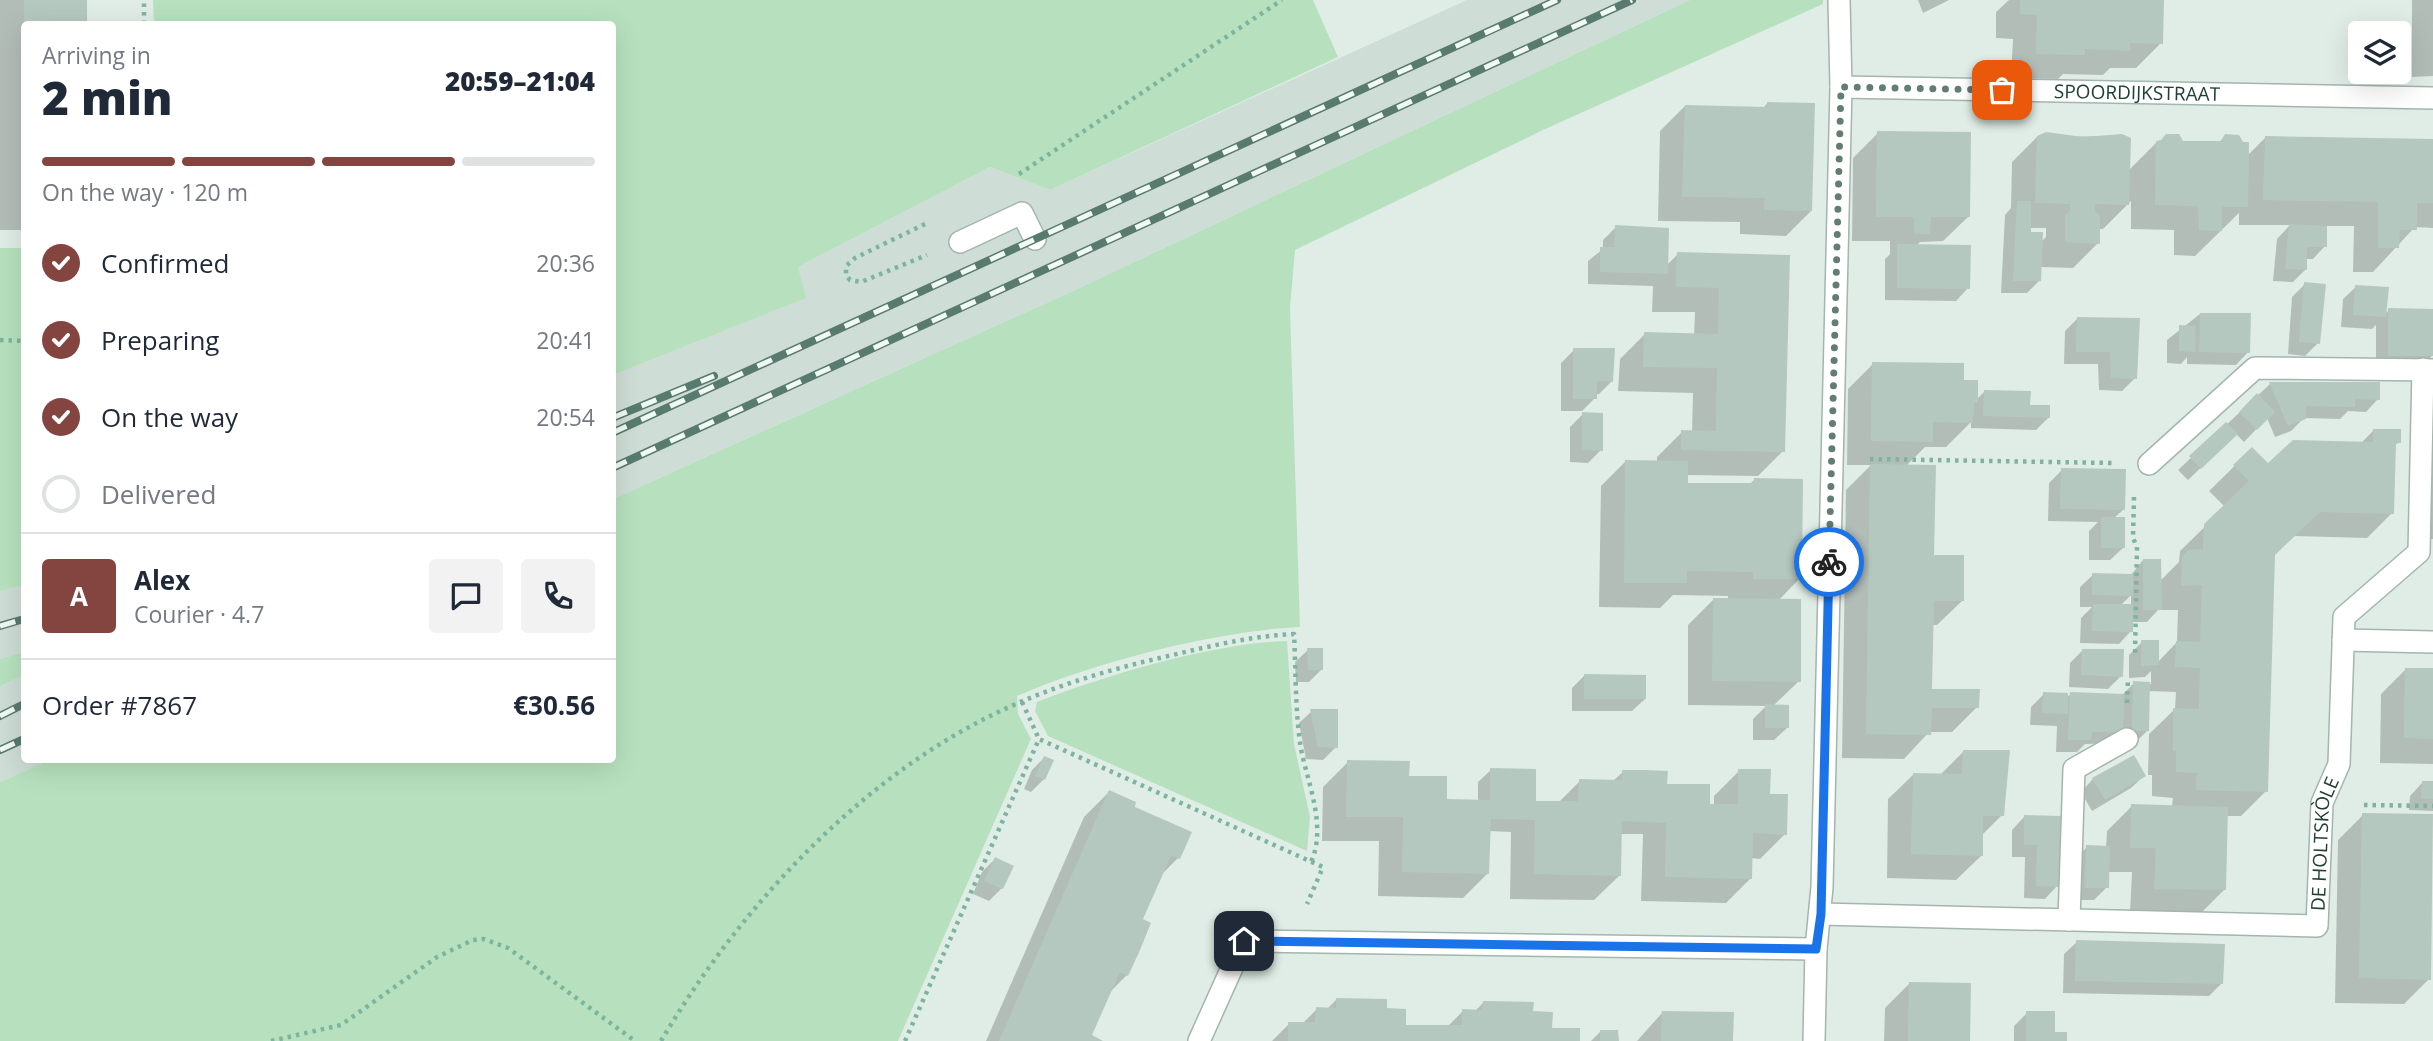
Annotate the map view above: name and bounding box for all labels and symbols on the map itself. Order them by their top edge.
pin [1972,60,2032,120]
street label: SPOORDIJKSTRAAT [2054,78,2221,107]
courier [1794,527,1864,597]
street label: DE HOLTSKÒLE [2305,772,2345,912]
pin [1214,911,1274,971]

